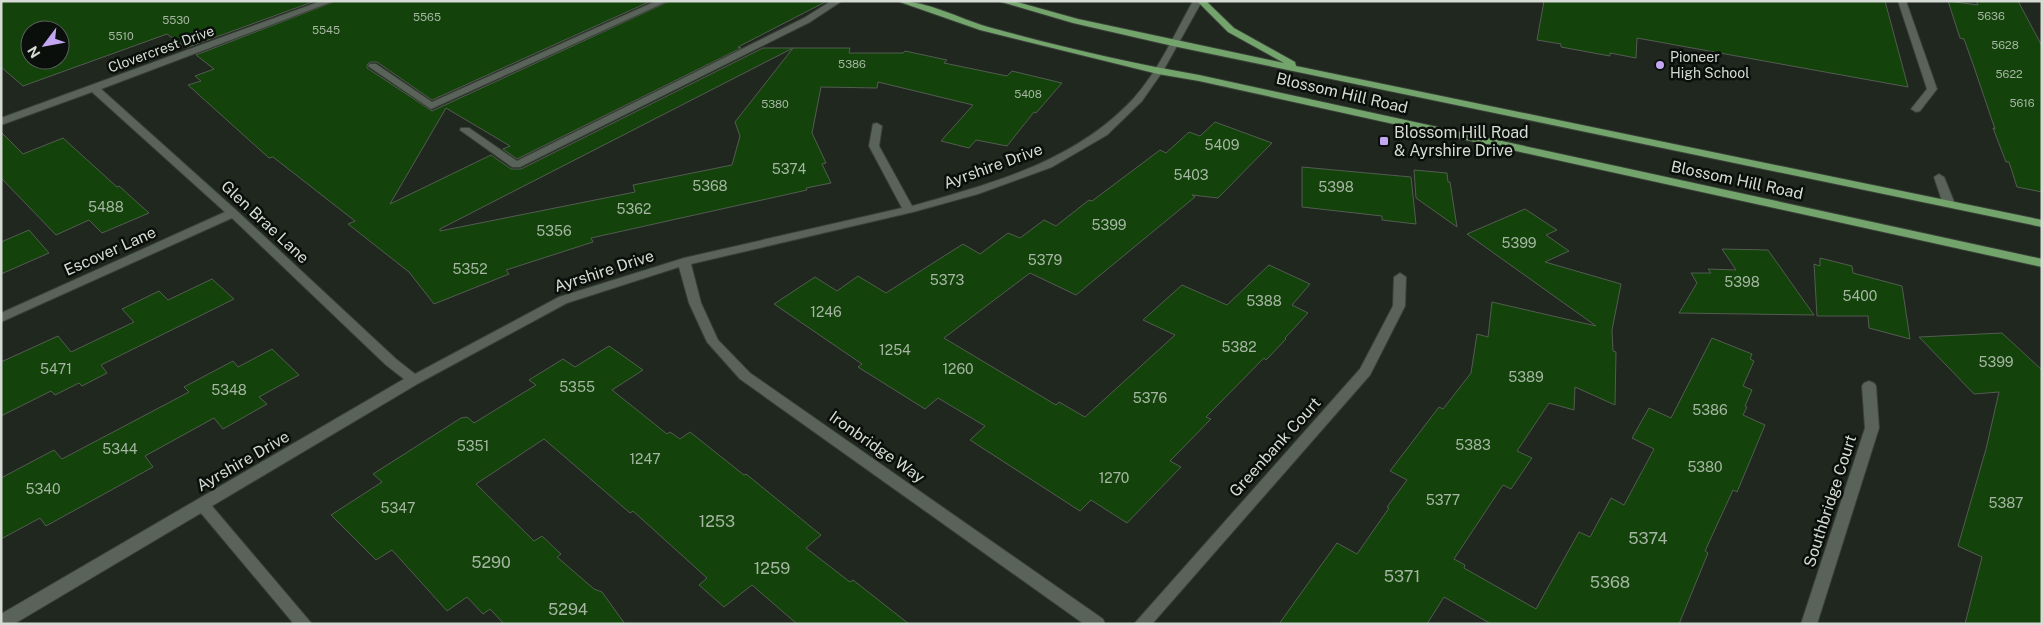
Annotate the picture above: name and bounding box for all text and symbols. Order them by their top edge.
house number: 5636 [1977,10,2005,22]
house number: 5565 [413,11,441,23]
house number: 5530 [162,14,190,26]
north arrow [20,20,70,70]
street label: Clovercrest Drive [106,22,216,76]
house number: 5545 [312,24,340,36]
house number: 5510 [108,30,134,42]
house number: 5628 [1991,39,2019,51]
text: N [24,43,44,61]
place label: Pioneer High School [1670,49,1749,81]
house number: 5386 [838,58,866,70]
marker: Pioneer High School [1654,59,1666,71]
house number: 5622 [1995,68,2023,80]
street label: Blossom Hill Road [1274,69,1410,117]
house number: 5408 [1014,88,1042,100]
house number: 5616 [2009,97,2035,109]
house number: 5380 [761,98,789,110]
place label: Blossom Hill Road & Ayrshire Drive [1394,123,1529,160]
marker: Blossom Hill Road & Ayrshire Drive [1378,135,1390,147]
house number: 5409 [1205,137,1240,153]
street label: Ayrshire Drive [941,139,1045,193]
street label: Blossom Hill Road [1669,157,1805,203]
house number: 5374 [772,161,806,177]
house number: 5403 [1173,167,1209,183]
street label: Glen Brae Lane [217,177,313,267]
house number: 5368 [692,178,728,194]
house number: 5398 [1318,179,1354,195]
house number: 5488 [88,199,124,215]
house number: 5362 [617,201,651,217]
house number: 5399 [1091,217,1127,233]
street label: Escover Lane [61,222,159,280]
house number: 5356 [536,223,572,239]
house number: 5399 [1501,235,1537,251]
street label: Ayrshire Drive [552,246,656,296]
house number: 5379 [1028,252,1062,268]
house number: 5352 [452,261,488,277]
house number: 5373 [930,272,964,288]
house number: 5398 [1724,274,1760,290]
house number: 5400 [1843,288,1877,304]
house number: 5388 [1246,293,1282,309]
house number: 1246 [810,304,842,320]
house number: 5382 [1221,339,1257,355]
house number: 1254 [879,342,911,358]
house number: 5399 [1978,354,2014,370]
house number: 5471 [40,361,72,377]
house number: 1260 [942,361,974,377]
house number: 5389 [1508,369,1544,385]
house number: 5355 [559,379,595,395]
house number: 5348 [211,382,247,398]
house number: 5376 [1133,390,1167,406]
street label: Greenbank Court [1225,393,1325,501]
house number: 5386 [1692,402,1728,418]
street label: Ironbridge Way [826,407,929,487]
street label: Ayrshire Drive [193,427,293,495]
street label: Southbridge Court [1800,432,1860,570]
house number: 5383 [1455,437,1491,453]
house number: 5351 [457,438,489,454]
house number: 5344 [102,441,138,457]
house number: 1247 [629,451,661,467]
house number: 5380 [1687,459,1723,475]
house number: 1270 [1099,470,1129,486]
house number: 5340 [25,481,61,497]
house number: 5377 [1426,492,1460,508]
house number: 5387 [1989,495,2023,511]
house number: 5347 [381,500,415,516]
house number: 1253 [699,512,735,531]
house number: 5374 [1628,529,1668,548]
house number: 5290 [471,553,511,572]
house number: 1259 [754,559,790,578]
house number: 5371 [1384,567,1420,586]
house number: 5368 [1590,573,1630,592]
house number: 5294 [548,600,588,619]

